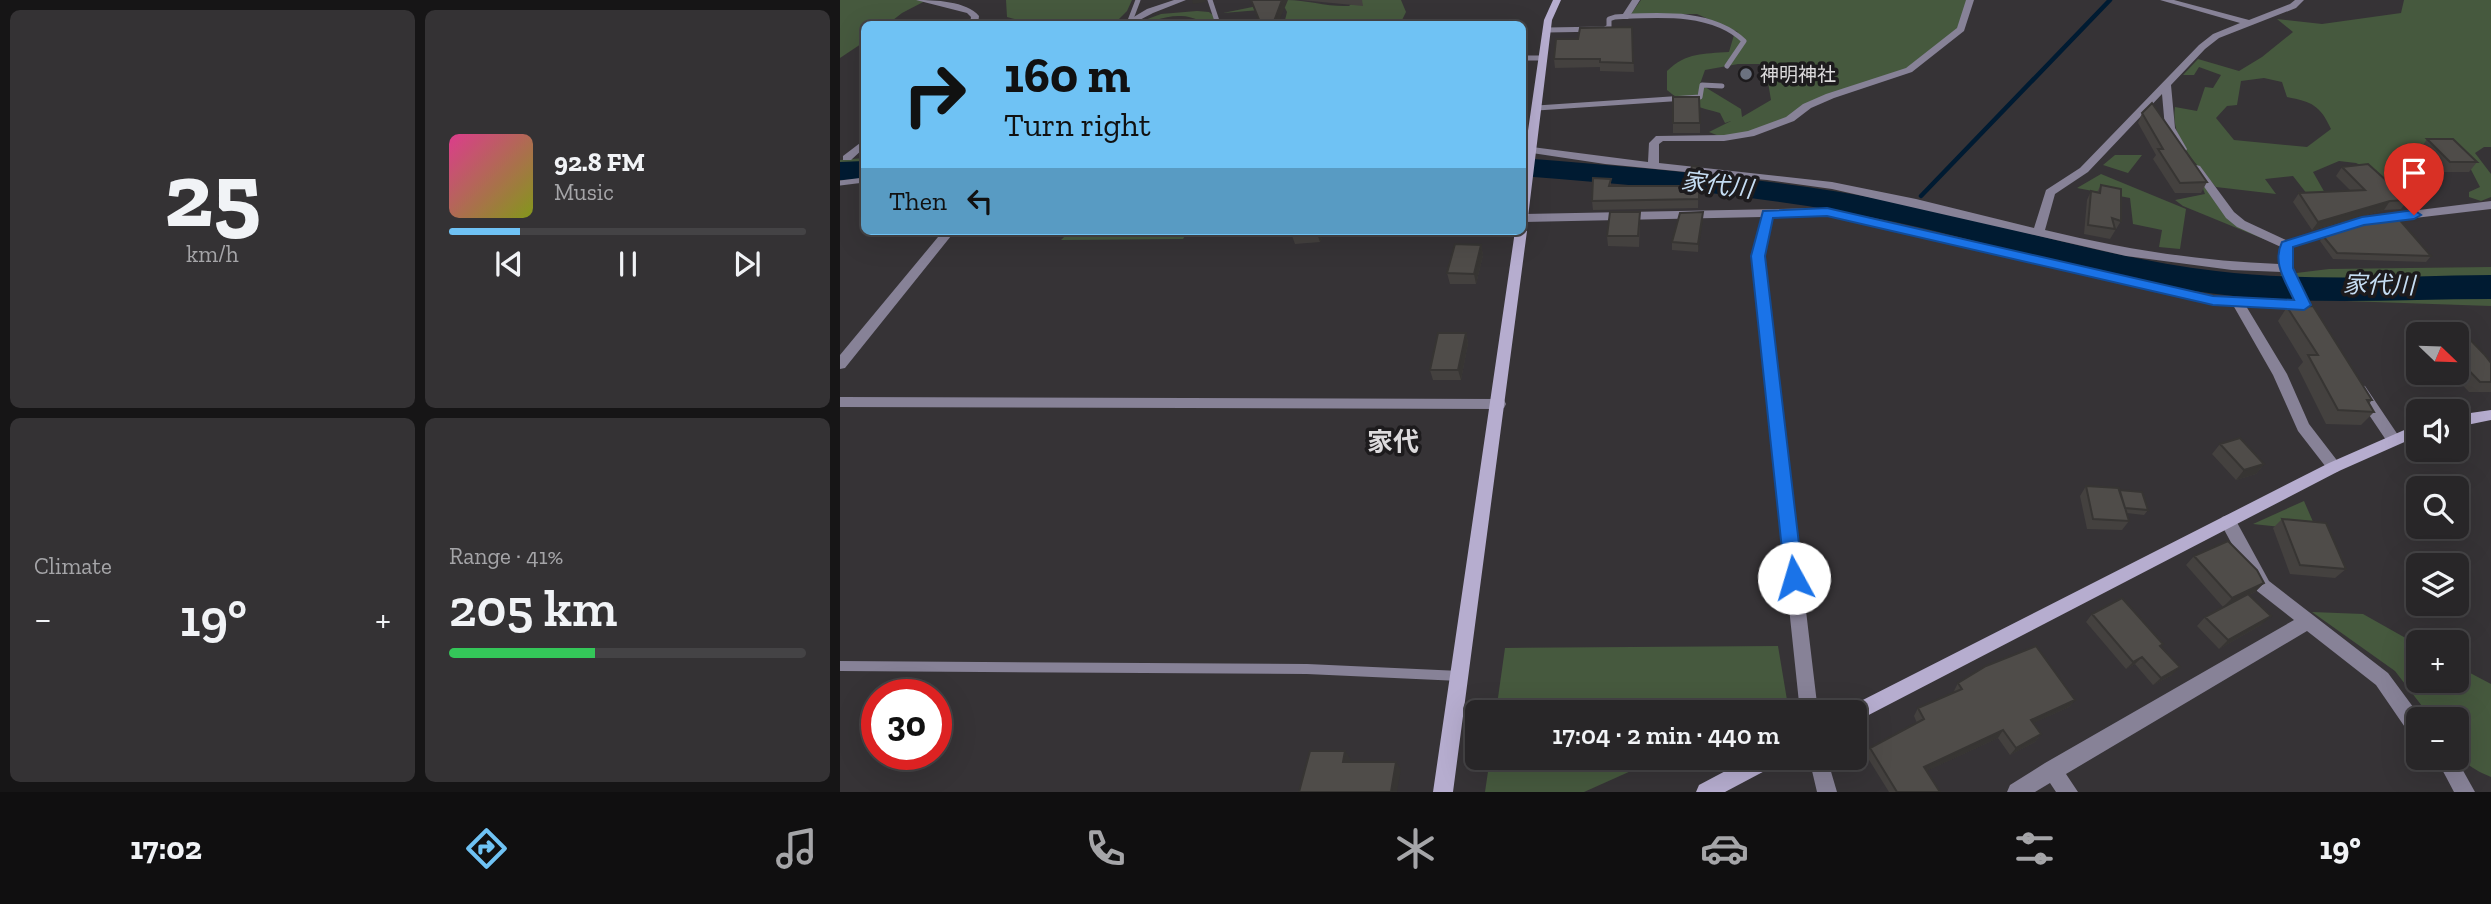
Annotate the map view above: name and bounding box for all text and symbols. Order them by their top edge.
text: 160 m [1004,46,1130,105]
icon: right [889,49,980,140]
place label: 神明神社 [1760,63,1836,86]
marker: 神明神社 [1738,66,1754,82]
text: Turn right [1004,106,1151,144]
text: 25 [164,140,261,249]
pin [2384,143,2444,215]
text: 92.8 FM [554,146,645,178]
icon: arrive [2395,154,2433,192]
water label: 家代川 [1680,166,1758,204]
text: Music [554,178,614,206]
icon: left [961,182,999,220]
text: Then [889,185,947,217]
text: km/h [186,240,239,268]
icon: previous [490,245,528,283]
icon: pause [609,245,647,283]
icon: next [728,245,766,283]
water label: 家代川 [2343,269,2418,300]
north arrow [2406,322,2469,385]
map controls [2406,322,2469,770]
button: sound [2406,399,2469,462]
district label: 家代 [1367,426,1419,458]
button: search [2406,476,2469,539]
position arrow [1757,541,1831,615]
text: Range · 41% [449,542,563,570]
text: Climate [34,552,112,580]
button: layers [2406,553,2469,616]
text: 205 km [449,577,617,639]
text: 19° [180,587,247,649]
text: − [34,596,52,642]
text: + [375,596,391,642]
button: + [2406,630,2469,693]
speed limit sign: 30 [861,679,952,770]
button: − [2406,707,2469,770]
text: 17:04 · 2 min · 440 m [1552,719,1780,751]
icon: directions [462,824,511,873]
icon: music [772,824,821,873]
icon: phone [1081,824,1130,873]
icon: climate [1391,824,1440,873]
icon: car [1700,824,1749,873]
icon: filters [2010,824,2059,873]
text: 17:02 [130,829,202,867]
text: 19° [2319,829,2361,867]

